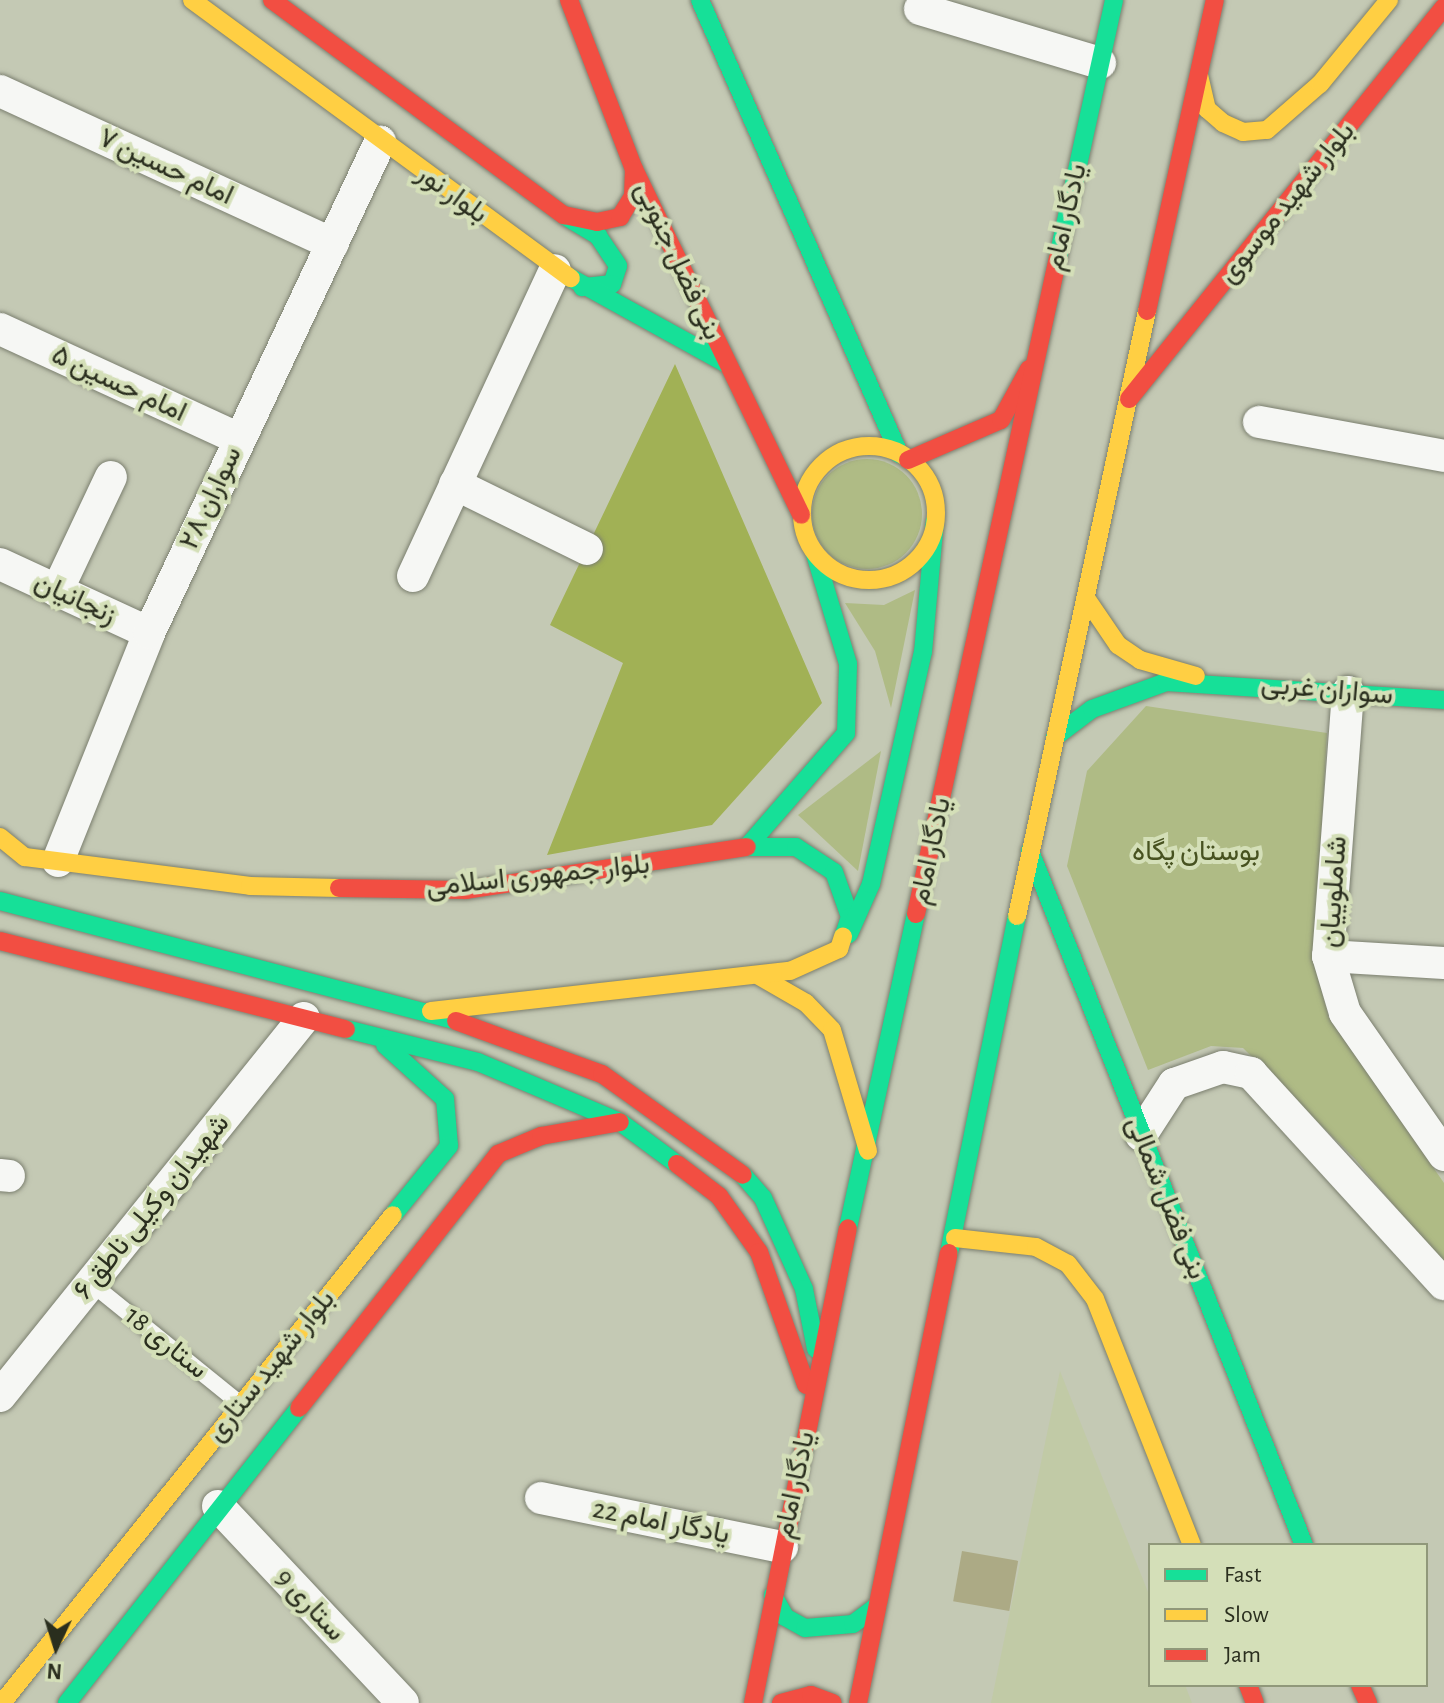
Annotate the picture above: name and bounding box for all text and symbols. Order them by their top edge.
street label: بلوار شهید موسوی [1212,116,1362,290]
street label: امام حسین ۷ [93,121,239,213]
street label: بلوار نور [410,157,494,231]
street label: یادگار امام [1037,160,1095,274]
street label: بنی فضل جنوبی [627,177,729,345]
street label: امام حسین ۵ [46,338,192,430]
street label: سواران ۲۸ [173,441,249,555]
street label: زنجانیان [29,565,121,633]
street label: سواران غربی [1260,667,1394,713]
street label: یادگار امام [903,794,959,908]
park label: بوستان پگاه [1132,835,1260,869]
street label: شاملوییان [1313,835,1355,949]
street label: بلوار جمهوری اسلامی [425,848,651,904]
street label: شهیدان وکیلی ناطق ۶ [67,1107,237,1307]
street label: بنی فضل شمالی [1118,1112,1214,1284]
street label: بلوار شهید ستاری [200,1283,342,1449]
street label: ستاری 18 [118,1299,214,1387]
street label: یادگار امام [767,1428,823,1542]
street label: یادگار امام 22 [590,1492,732,1552]
legend [1148,1543,1428,1687]
street label: ستاری 9 [268,1562,352,1648]
text: Fast [1224,1563,1261,1587]
text: Slow [1224,1603,1269,1627]
north arrow [16,1607,96,1687]
text: Jam [1224,1643,1261,1667]
text: N [46,1659,63,1682]

